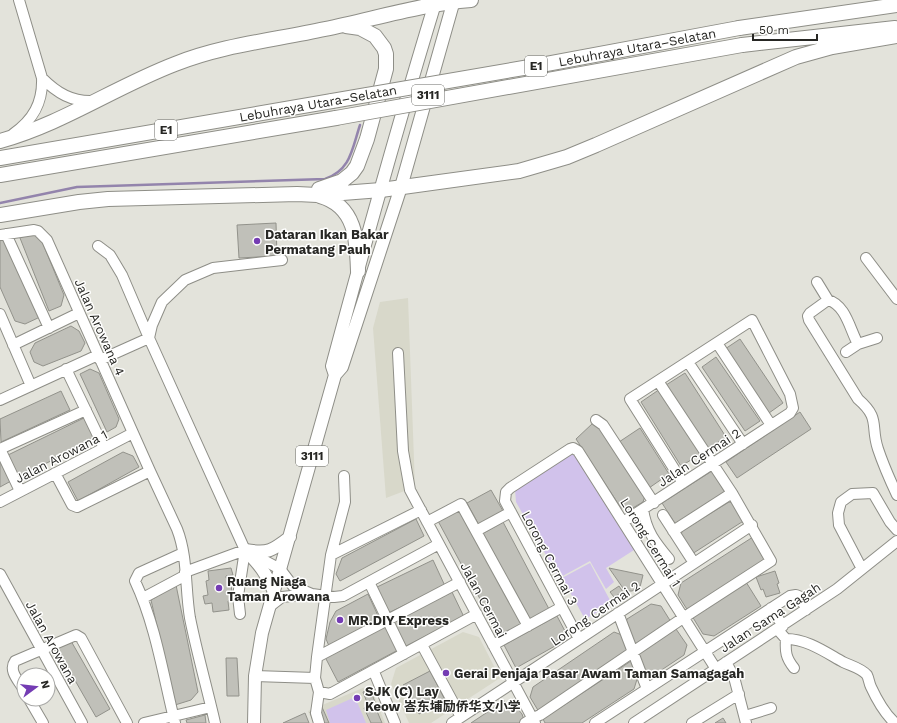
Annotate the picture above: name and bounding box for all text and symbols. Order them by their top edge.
scale bar [753,16,817,42]
text: 50 m [759,23,789,37]
street label: Lebuhraya Utara–Selatan [557,25,717,70]
road number: E1 [525,56,547,76]
street label: Lebuhraya Utara–Selatan [238,82,398,125]
road number: 3111 [412,85,444,105]
road number: E1 [155,120,177,140]
place label: Dataran Ikan Bakar Permatang Pauh [265,227,389,257]
marker: Dataran Ikan Bakar Permatang Pauh [252,236,262,246]
street label: Jalan Arowana 4 [71,276,128,378]
street label: Jalan Cermai 2 [655,425,743,490]
street label: Jalan Arowana 1 [13,427,110,486]
road number: 3111 [296,446,328,466]
street label: Lorong Cermai 1 [617,495,684,589]
street label: Lorong Cermai 3 [518,509,581,608]
street label: Jalan Cermai [457,560,510,641]
place label: Ruang Niaga Taman Arowana [227,574,330,604]
street label: Lorong Cermai 2 [548,578,643,649]
street label: Jalan Sama Gagah [717,579,823,656]
marker: Ruang Niaga Taman Arowana [214,583,224,593]
street label: Jalan Arowana [23,598,81,687]
place label: MR.DIY Express [348,613,449,628]
marker: MR.DIY Express [335,615,345,625]
place label: Gerai Penjaja Pasar Awam Taman Samagagah [454,666,744,681]
north arrow [16,667,56,707]
marker: Gerai Penjaja Pasar Awam Taman Samagagah [441,668,451,678]
text: N [38,679,53,690]
place label: SJK (C) Lay Keow 峇东埔励侨华文小学 [365,684,521,714]
marker: SJK (C) Lay Keow 峇东埔励侨华文小学 [352,693,362,703]

